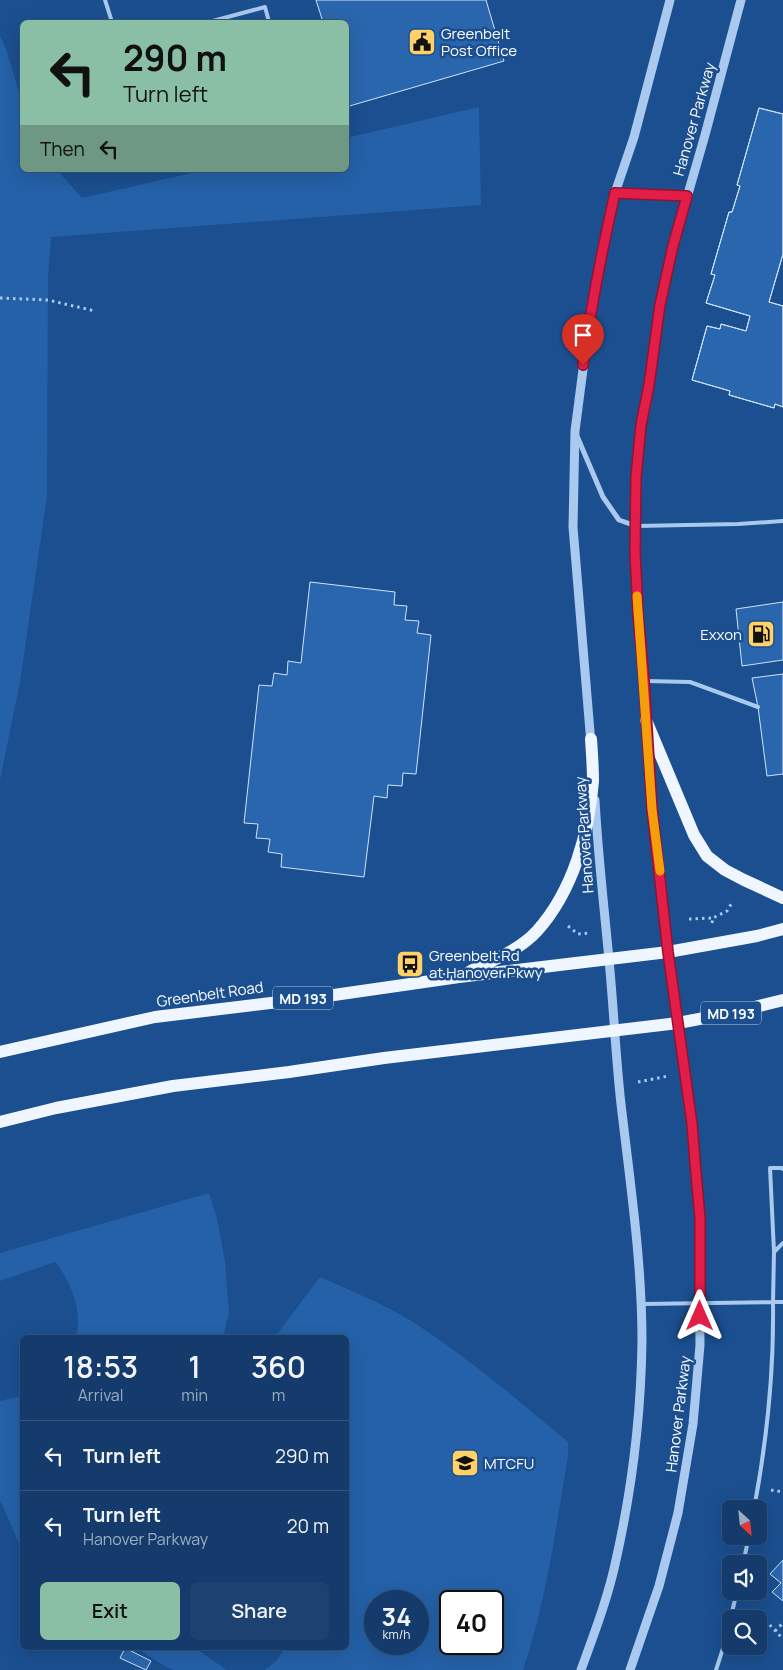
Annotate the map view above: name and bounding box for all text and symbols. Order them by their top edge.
place label: Greenbelt Post Office [441,23,517,61]
public building icon: Greenbelt Post Office [407,27,437,57]
text: 290 m [123,34,227,82]
icon: left [40,40,105,105]
street label: Hanover Parkway [668,60,720,178]
text: Turn left [123,79,208,109]
icon: left [95,135,123,163]
text: Then [40,136,85,162]
pin [562,314,604,365]
icon: arrive [569,321,597,349]
fuel station icon: Exxon [746,619,776,649]
place label: Exxon [700,624,742,645]
street label: Hanover Parkway [569,776,599,894]
place label: Greenbelt Rd at Hanover Pkwy [429,945,543,983]
bus stop icon: Greenbelt Rd at Hanover Pkwy [395,949,425,979]
street label: Greenbelt Road [155,976,265,1012]
road number: MD 193 [273,986,333,1010]
road number: MD 193 [701,1001,761,1024]
position arrow [673,1289,725,1341]
text: 18:53 [63,1346,138,1387]
text: 1 [188,1346,201,1387]
text: 360 [251,1346,306,1387]
street label: Hanover Parkway [660,1354,696,1473]
text: Arrival [78,1384,123,1406]
text: min [181,1384,208,1406]
text: m [272,1384,285,1406]
icon: left [40,1442,68,1470]
text: Turn left [83,1443,161,1469]
text: 290 m [275,1443,329,1469]
school or university icon: MTCFU [450,1448,480,1478]
place label: MTCFU [484,1453,534,1474]
north arrow [722,1500,768,1545]
map controls [722,1500,767,1655]
text: Turn left [83,1502,161,1528]
icon: left [40,1512,68,1540]
text: 20 m [287,1513,329,1539]
text: Hanover Parkway [83,1528,208,1550]
button: sound [722,1555,767,1600]
button: Exit [40,1582,180,1640]
button: Share [190,1582,329,1640]
speed limit sign: 40 [439,1590,504,1655]
text: 34 [382,1599,411,1634]
button: search [722,1610,767,1655]
text: km/h [383,1626,410,1643]

